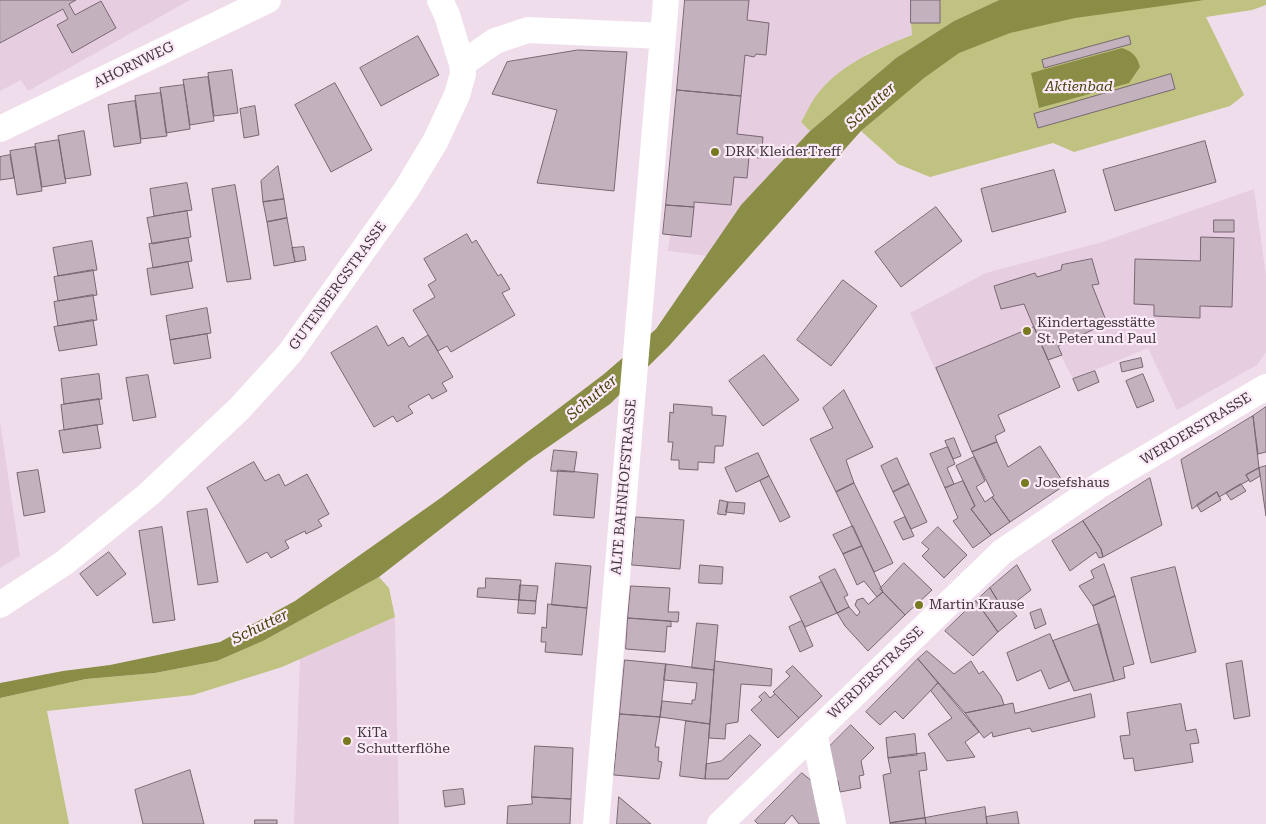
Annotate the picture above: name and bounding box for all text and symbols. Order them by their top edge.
street label: AHORNWEG [91,38,177,92]
water label: Schutter [843,79,899,133]
park label: Aktienbad [1045,79,1113,95]
place label: DRK KleiderTreff [725,144,841,160]
marker: DRK KleiderTreff [709,146,721,158]
street label: GUTENBERGSTRASSE [286,219,390,353]
place label: Kindertagesstätte St. Peter und Paul [1037,315,1156,348]
marker: Kindertagesstätte St. Peter und Paul [1021,325,1033,337]
water label: Schutter [563,372,621,424]
street label: WERDERSTRASSE [1137,389,1255,469]
street label: ALTE BAHNHOFSTRASSE [608,398,640,576]
place label: Josefshaus [1035,475,1109,491]
marker: Josefshaus [1019,477,1031,489]
place label: Martin Krause [929,597,1024,613]
marker: Martin Krause [913,599,925,611]
water label: Schutter [229,606,291,648]
street label: WERDERSTRASSE [825,623,927,723]
place label: KiTa Schutterflöhe [357,725,450,758]
marker: KiTa Schutterflöhe [341,735,353,747]

